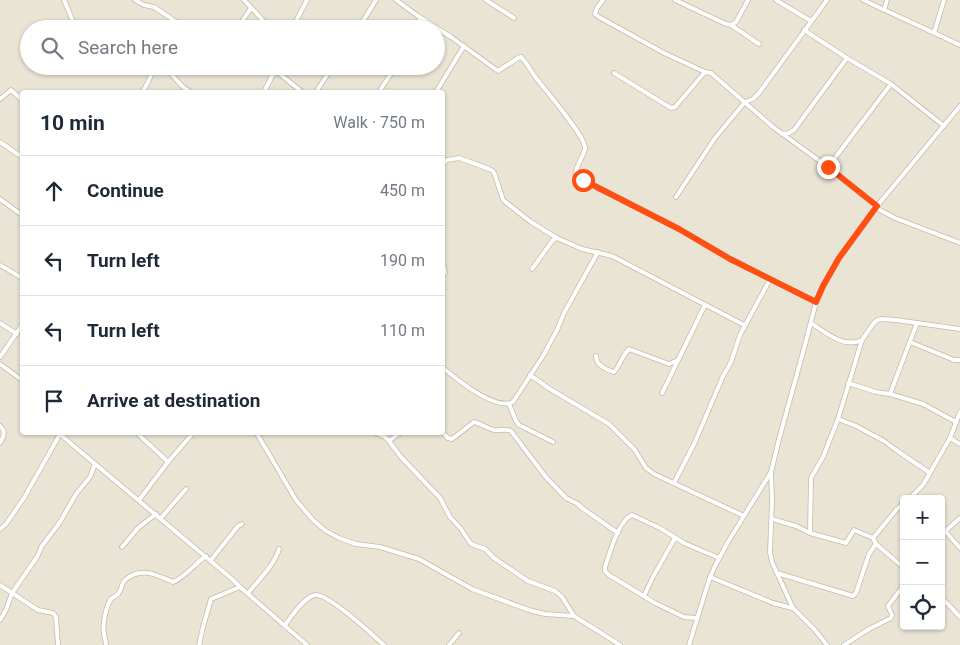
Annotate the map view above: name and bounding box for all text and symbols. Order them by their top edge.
search box [20,20,445,75]
icon: search [38,34,66,62]
text: Search here [78,36,178,59]
text: 10 min [40,111,105,135]
text: Walk · 750 m [333,113,425,132]
route end [817,156,840,179]
route start [572,169,595,192]
icon: ahead [40,177,68,205]
text: Continue [87,179,164,202]
text: 450 m [380,181,425,200]
icon: left [40,247,68,275]
text: Turn left [87,249,160,272]
text: 190 m [380,251,425,270]
icon: left [40,317,68,345]
text: Turn left [87,319,160,342]
text: 110 m [380,321,425,340]
icon: arrive [40,387,68,415]
text: Arrive at destination [87,389,260,412]
map controls [900,495,945,630]
button: + [900,495,945,540]
button: − [900,540,945,585]
button: locate [900,585,945,630]

